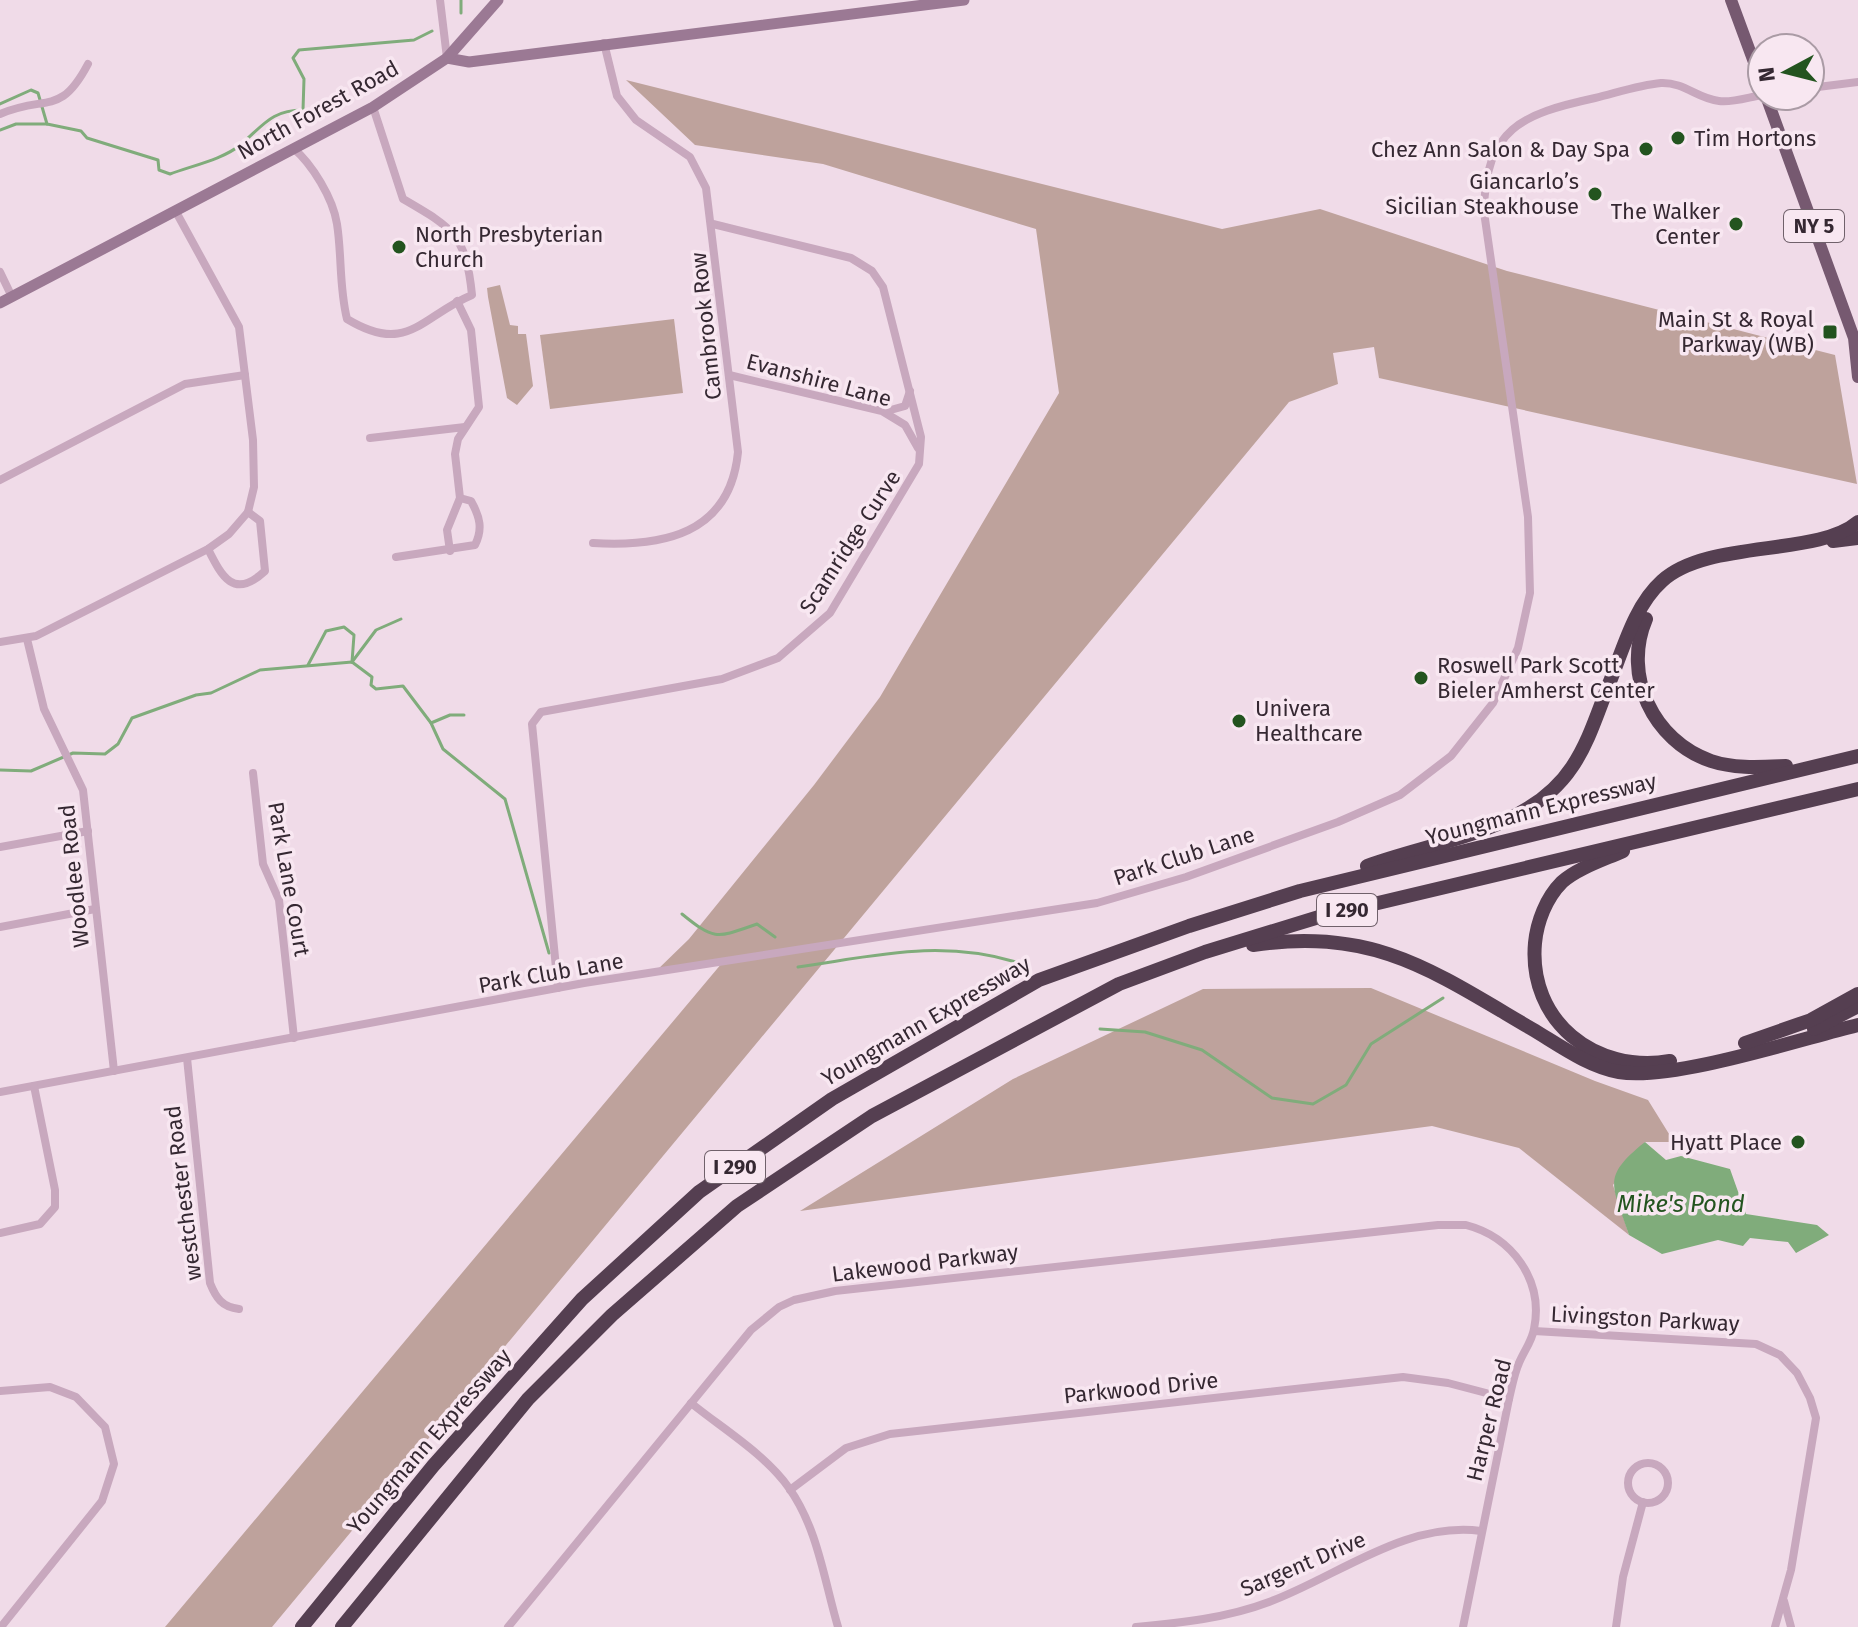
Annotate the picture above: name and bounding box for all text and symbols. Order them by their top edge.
north arrow [1746,32,1826,112]
street label: North Forest Road [233,54,403,166]
text: N [1752,65,1781,83]
place label: Tim Hortons [1694,125,1816,152]
marker: Tim Hortons [1669,129,1687,147]
place label: Chez Ann Salon & Day Spa [1371,136,1630,163]
marker: Chez Ann Salon & Day Spa [1637,140,1655,158]
place label: Giancarlo’s Sicilian Steakhouse [1385,168,1579,220]
marker: Giancarlo’s Sicilian Steakhouse [1586,185,1604,203]
place label: The Walker Center [1611,198,1721,250]
road number: NY 5 [1784,210,1844,242]
marker: The Walker Center [1727,215,1745,233]
place label: North Presbyterian Church [415,221,603,273]
marker: North Presbyterian Church [390,238,408,256]
street label: Cambrook Row [685,251,727,401]
place label: Main St & Royal Parkway (WB) [1658,306,1814,358]
marker: Main St & Royal Parkway (WB) [1821,323,1839,341]
street label: Evanshire Lane [743,348,895,412]
street label: Scamridge Curve [794,465,906,619]
place label: Roswell Park Scott Bieler Amherst Center [1437,652,1655,704]
marker: Roswell Park Scott Bieler Amherst Center [1412,669,1430,687]
place label: Univera Healthcare [1255,695,1363,747]
marker: Univera Healthcare [1230,712,1248,730]
street label: Youngmann Expressway [1423,767,1659,851]
street label: Park Lane Court [262,800,316,958]
street label: Woodlee Road [53,803,95,949]
street label: Park Club Lane [1110,820,1258,892]
road number: I 290 [1317,894,1377,926]
street label: Park Club Lane [476,947,626,999]
street label: Youngmann Expressway [817,950,1035,1092]
street label: westchester Road [159,1104,207,1282]
place label: Hyatt Place [1670,1129,1782,1156]
marker: Hyatt Place [1789,1133,1807,1151]
road number: I 290 [705,1151,765,1183]
water label: Mike's Pond [1617,1190,1745,1218]
street label: Lakewood Parkway [830,1238,1020,1288]
street label: Livingston Parkway [1550,1301,1740,1337]
street label: Youngmann Expressway [341,1343,517,1539]
street label: Harper Road [1461,1356,1517,1484]
street label: Parkwood Drive [1062,1366,1220,1410]
street label: Sargent Drive [1236,1526,1370,1602]

